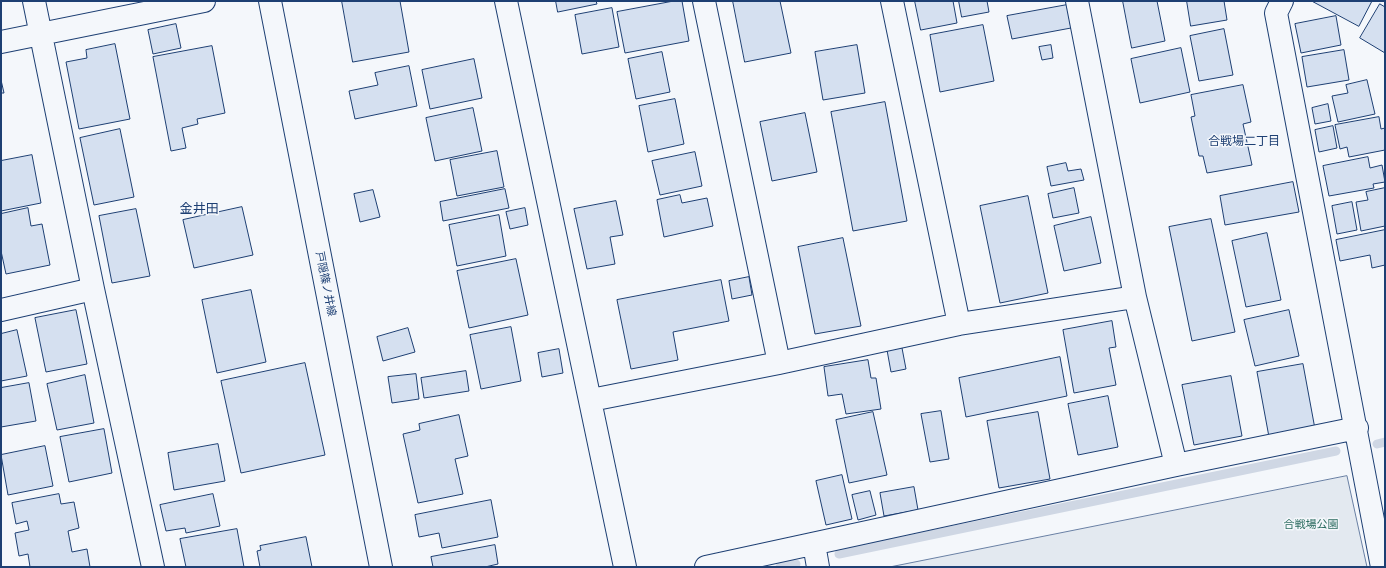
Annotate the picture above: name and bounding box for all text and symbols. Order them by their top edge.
district label: 合戦場二丁目 [1208,135,1280,149]
district label: 金井田 [180,202,218,218]
street label: 戸隠篠ノ井線 [312,250,338,318]
park label: 合戦場公園 [1284,518,1338,532]

